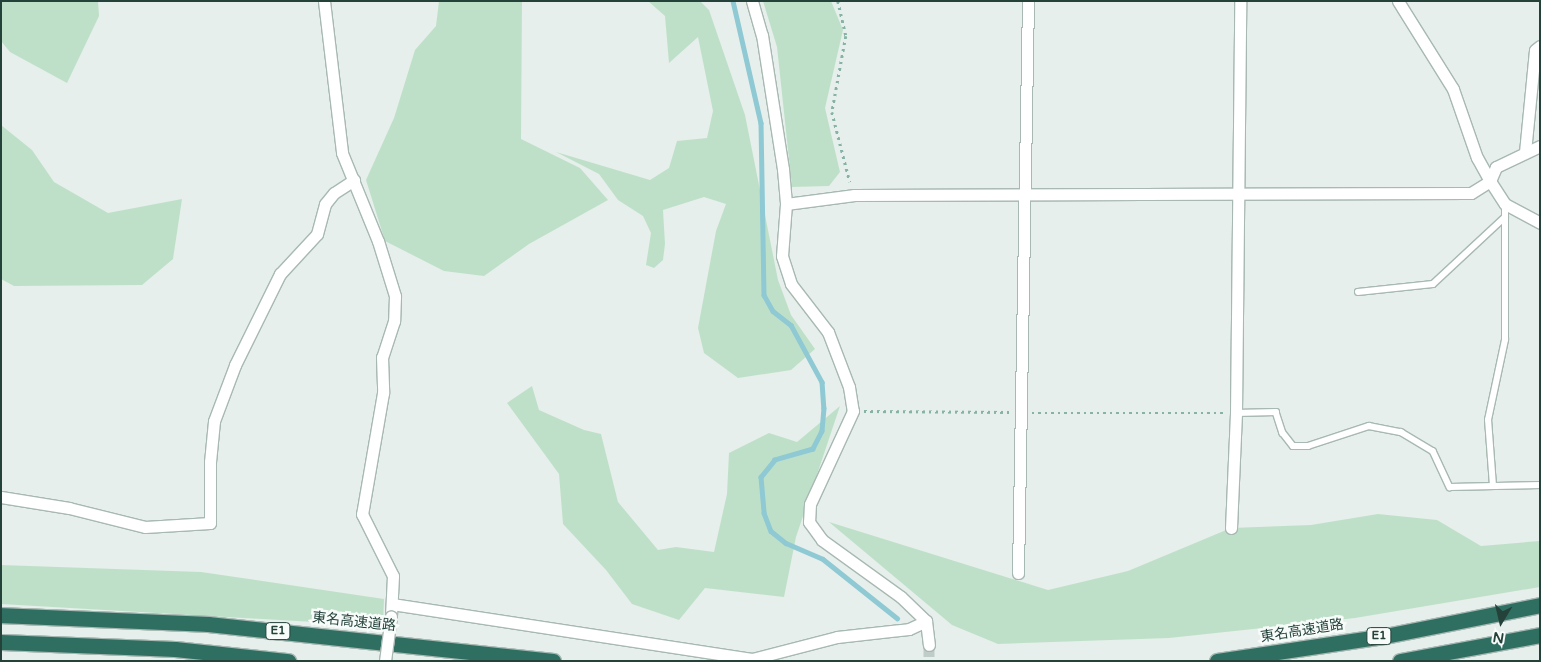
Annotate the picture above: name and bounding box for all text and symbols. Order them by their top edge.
north arrow [1476,597,1526,647]
street label: 東名高速道路 [311,609,397,635]
street label: 東名高速道路 [1259,616,1345,646]
road number: E1 [264,622,292,640]
road number: E1 [1365,626,1393,646]
text: N [1492,628,1505,647]

